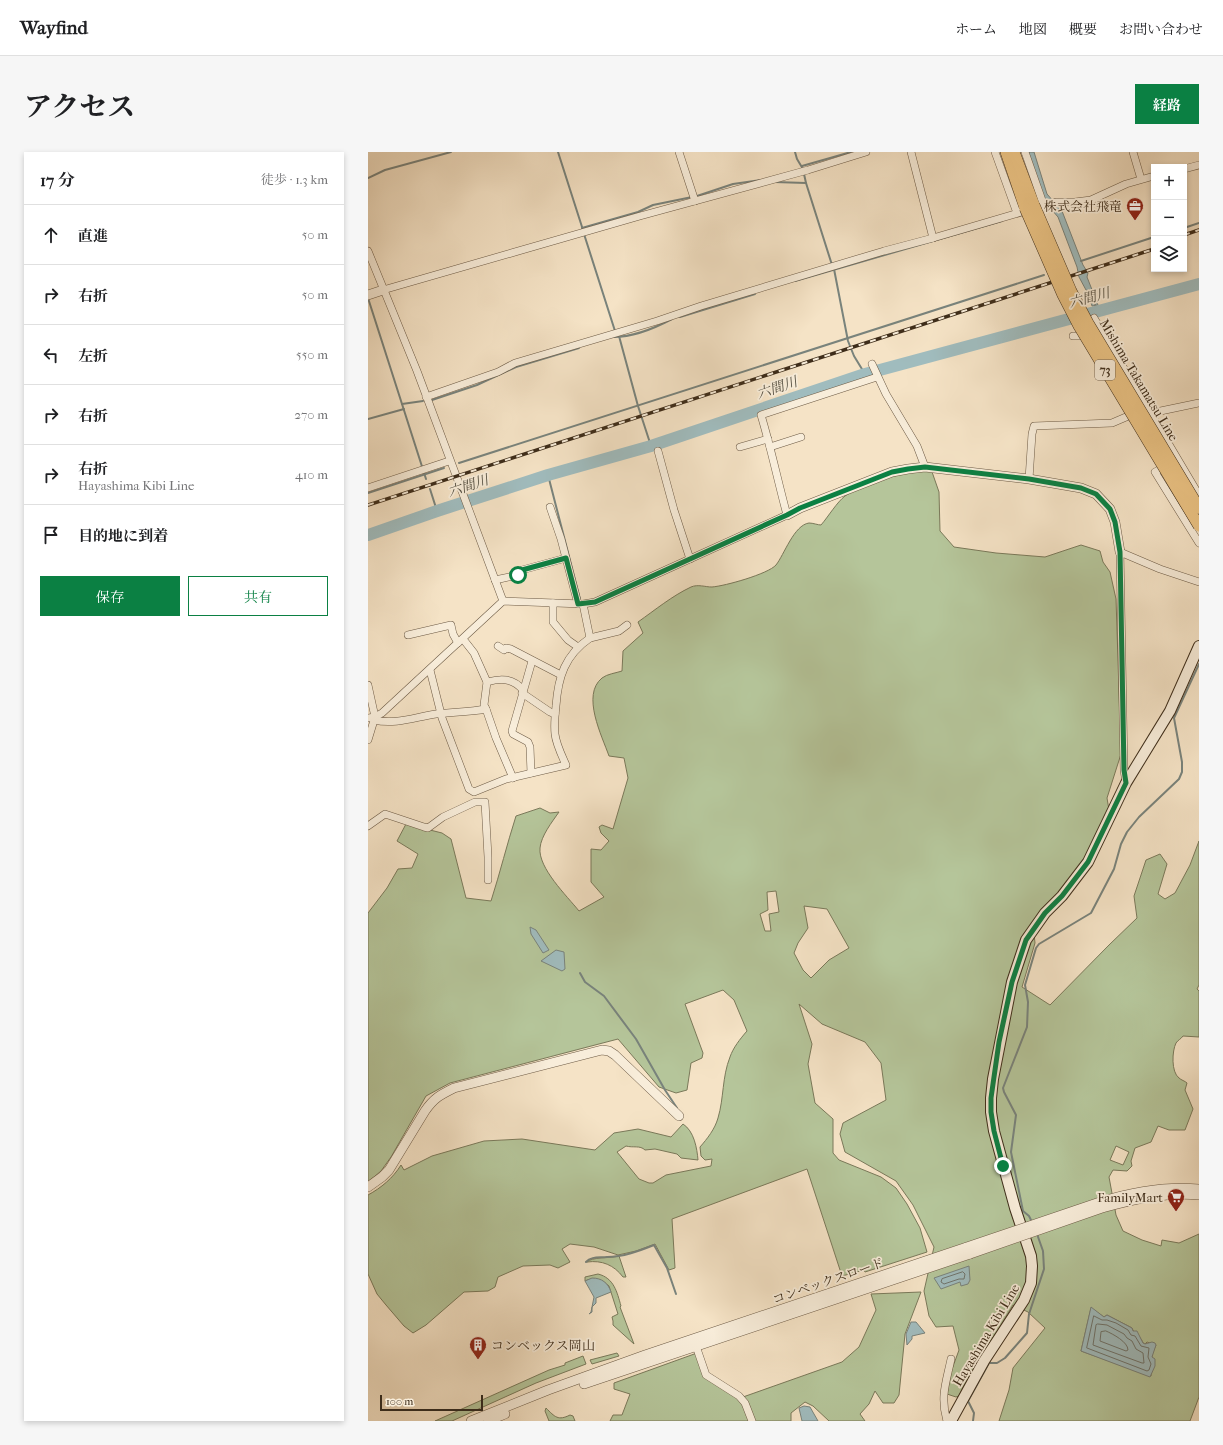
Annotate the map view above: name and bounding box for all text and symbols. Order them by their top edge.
text: Wayfind [20,17,88,39]
text: ホーム [955,21,997,38]
text: 地図 [1019,21,1047,38]
text: 概要 [1069,21,1097,38]
text: お問い合わせ [1119,21,1203,38]
button: 経路 [1135,84,1199,124]
text: アクセス [24,90,135,123]
map controls [1151,164,1187,272]
button: + [1151,164,1187,200]
text: 17 分 [40,170,75,190]
text: 徒歩 · 1.3 km [261,172,328,187]
office icon: 株式会社飛竜 [1125,196,1145,221]
place label: 株式会社飛竜 [1044,199,1122,214]
button: − [1151,200,1187,236]
icon: ahead [40,224,62,246]
text: 直進 [78,227,108,245]
text: 50 m [302,227,328,242]
button: layers [1151,236,1187,272]
icon: right [40,284,62,306]
water label: 六間川 [1067,284,1113,312]
text: 右折 [78,287,108,305]
text: 50 m [302,287,328,302]
street label: Mishima Takamatsu Line [1097,316,1182,444]
icon: left [40,344,62,366]
text: 左折 [78,347,108,365]
text: 550 m [296,347,328,362]
road number: 73 [1095,360,1115,380]
water label: 六間川 [754,372,802,403]
icon: right [40,404,62,426]
text: 右折 [78,407,108,425]
text: 270 m [294,407,328,422]
text: 右折 [78,460,108,478]
icon: right [40,464,62,486]
text: 410 m [295,467,328,482]
water label: 六間川 [445,471,493,501]
text: Hayashima Kibi Line [78,478,195,493]
icon: arrive [40,524,62,546]
text: 目的地に到着 [78,527,168,545]
route start [509,566,527,584]
button: 保存 [40,576,180,616]
button: 共有 [188,576,328,616]
route end [994,1157,1012,1175]
supermarket icon: FamilyMart [1166,1187,1186,1212]
place label: FamilyMart [1097,1190,1163,1205]
street label: コンベックスロード [770,1255,886,1307]
street label: Hayashima Kibi Line [950,1281,1023,1389]
building icon: コンベックス岡山 [468,1335,488,1360]
place label: コンベックス岡山 [491,1338,595,1353]
scale bar [380,1393,483,1412]
text: 100 m [386,1395,414,1408]

